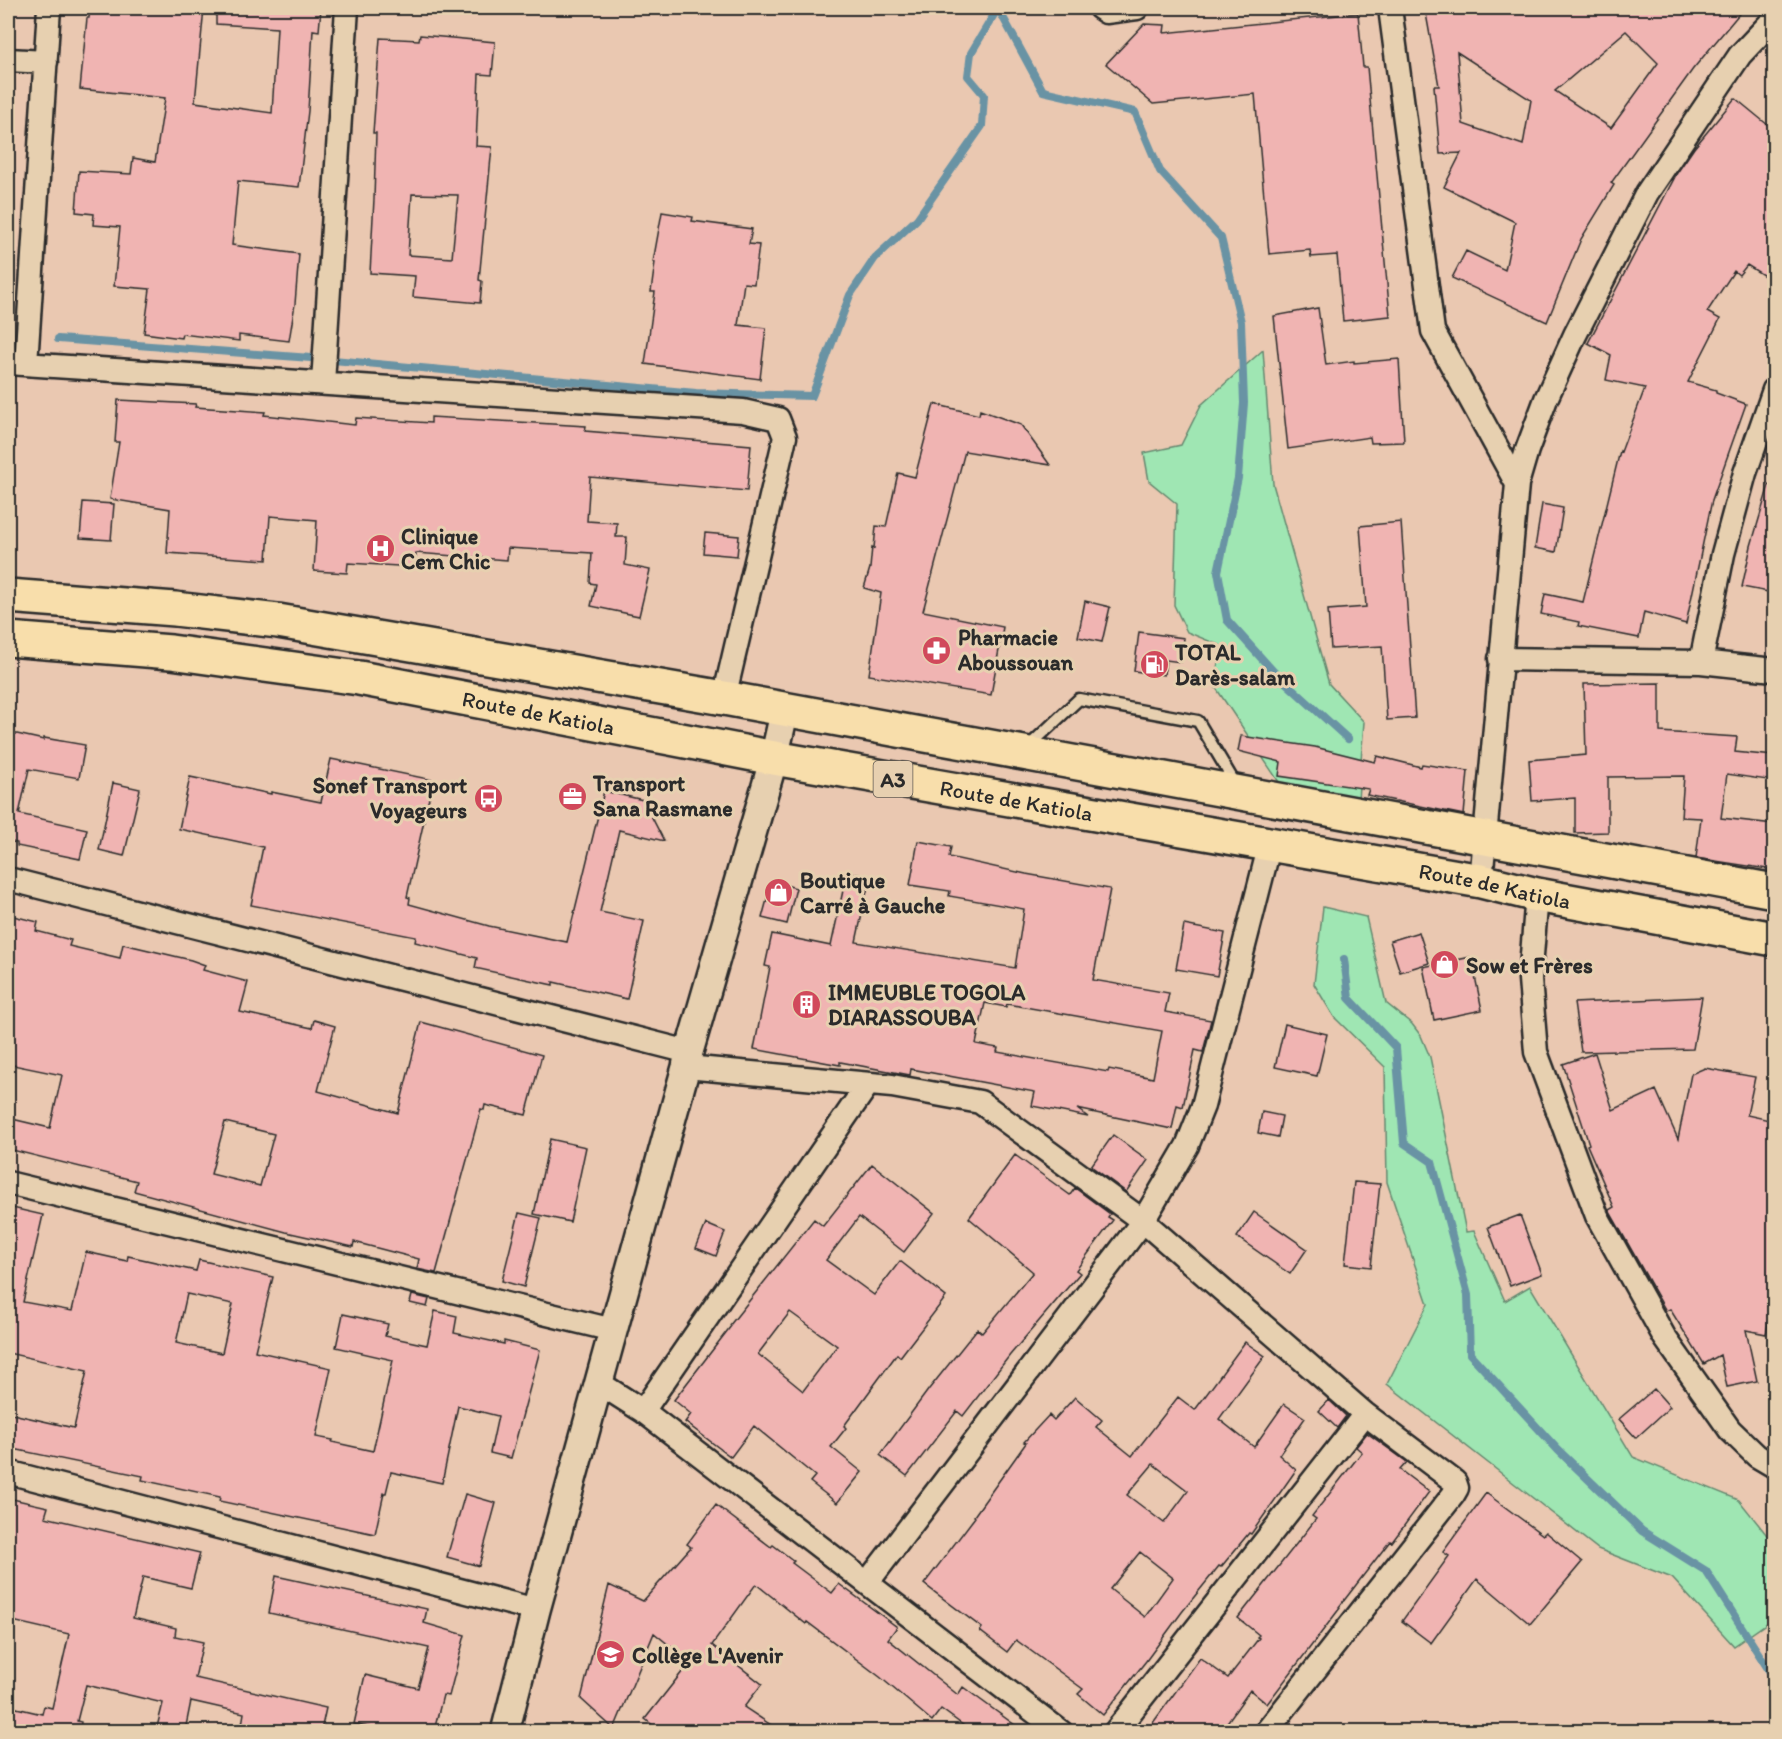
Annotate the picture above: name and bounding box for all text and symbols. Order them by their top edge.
place label: Clinique Cem Chic [401,523,491,575]
hospital icon: Clinique Cem Chic [364,533,396,565]
place label: Pharmacie Aboussouan [957,624,1074,676]
pharmacy icon: Pharmacie Aboussouan [921,634,953,666]
place label: TOTAL Darès-salam [1174,639,1295,691]
fuel station icon: TOTAL Darès-salam [1138,649,1170,681]
street label: Route de Katiola [460,685,617,741]
road number: A3 [874,761,912,797]
place label: Transport Sana Rasmane [592,770,733,822]
place label: Sonef Transport Voyageurs [313,772,468,824]
street label: Route de Katiola [938,774,1095,827]
office icon: Transport Sana Rasmane [556,780,588,812]
bus stop icon: Sonef Transport Voyageurs [472,782,504,814]
street label: Route de Katiola [1417,857,1573,915]
place label: Boutique Carré à Gauche [800,867,946,919]
shop icon: Boutique Carré à Gauche [763,877,795,909]
shop icon: Sow et Frères [1429,949,1461,981]
place label: Sow et Frères [1466,952,1593,979]
place label: IMMEUBLE TOGOLA DIARASSOUBA [828,979,1026,1031]
building icon: IMMEUBLE TOGOLA DIARASSOUBA [791,989,823,1021]
school or university icon: Collège L'Avenir [595,1639,627,1671]
place label: Collège L'Avenir [632,1642,784,1669]

